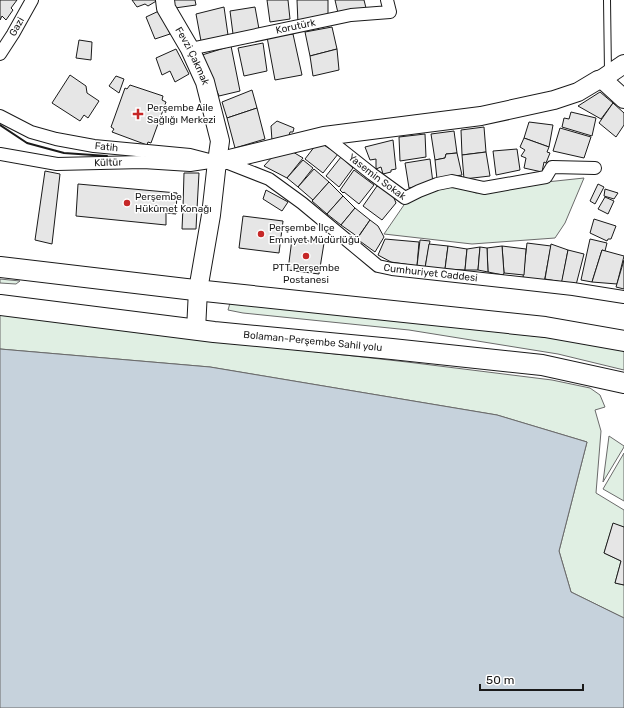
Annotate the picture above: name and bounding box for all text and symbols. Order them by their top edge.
street label: Gazi [7,15,27,38]
street label: Korutürk [275,16,317,37]
street label: Fevzi Çakmak [173,25,212,87]
place label: Perşembe Aile Sağlığı Merkezi [147,102,216,126]
marker: Perşembe Aile Sağlığı Merkezi [132,108,144,120]
street label: Fatih [94,140,119,154]
street label: Yasemin Sokak [346,151,409,203]
street label: Kültür [94,156,122,169]
place label: Perşembe Hükûmet Konağı [135,191,212,215]
marker: Perşembe Hükûmet Konağı [122,198,132,208]
place label: Perşembe İlçe Emniyet Müdürlüğü [269,222,360,246]
marker: Perşembe İlçe Emniyet Müdürlüğü [256,229,266,239]
marker: PTT Perşembe Postanesi [301,251,311,261]
street label: Cumhuriyet Caddesi [382,261,478,284]
place label: PTT Perşembe Postanesi [272,262,340,286]
street label: Bolaman-Perşembe Sahil yolu [243,329,383,354]
scale bar [480,666,583,692]
text: 50 m [486,673,514,687]

